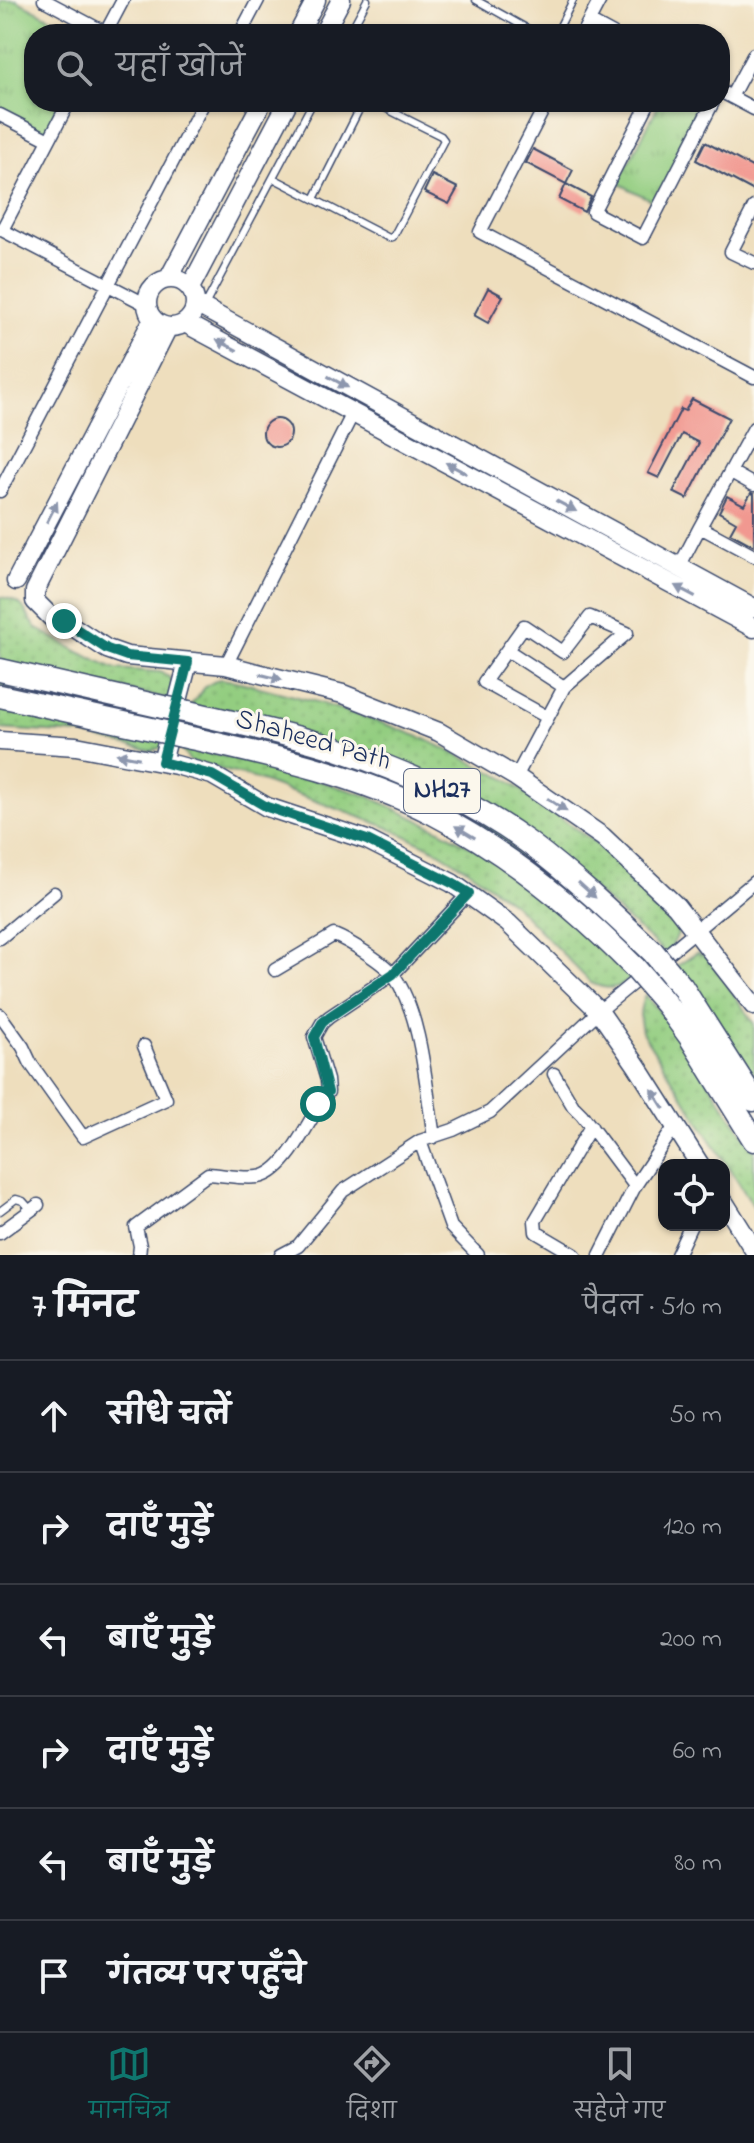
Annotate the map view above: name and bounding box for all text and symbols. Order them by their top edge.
search box [24,24,730,112]
icon: search [52,46,96,90]
text: यहाँ खोजें [116,47,245,91]
one-way arrow [216,339,238,353]
one-way arrow [326,375,349,389]
one-way arrow [445,462,467,476]
one-way arrow [555,499,577,513]
one-way arrow [46,500,59,523]
one-way arrow [674,585,697,598]
route end [46,603,82,639]
one-way arrow [259,671,284,683]
street label: Shaheed Path [231,699,395,783]
one-way arrow [116,749,141,761]
road number: NH27 [404,769,480,813]
one-way arrow [546,797,567,812]
one-way arrow [454,825,476,839]
one-way arrow [577,881,596,899]
route start [300,1086,336,1122]
one-way arrow [652,1088,666,1110]
map controls [658,1159,730,1231]
button: locate [658,1159,730,1231]
text: 7 मिनट [32,1283,137,1333]
text: पैदल · 510 m [582,1289,722,1327]
icon: ahead [32,1394,76,1438]
text: सीधे चलें [108,1395,231,1439]
text: 50 m [669,1397,722,1435]
icon: right [32,1506,76,1550]
text: दाएँ मुड़ें [108,1507,212,1551]
text: 120 m [663,1509,722,1547]
icon: left [32,1618,76,1662]
text: बाएँ मुड़ें [108,1619,213,1663]
text: 200 m [660,1621,722,1659]
icon: right [32,1730,76,1774]
text: दाएँ मुड़ें [108,1731,212,1775]
text: 60 m [673,1733,722,1771]
icon: left [32,1842,76,1886]
text: बाएँ मुड़ें [108,1843,213,1887]
text: 80 m [674,1845,722,1883]
icon: arrive [32,1954,76,1998]
text: गंतव्य पर पहुँचे [108,1955,305,1999]
tab: मानचित्र [89,2042,169,2135]
tab: दिशा [347,2042,397,2135]
tab: सहेजे गए [574,2042,665,2135]

